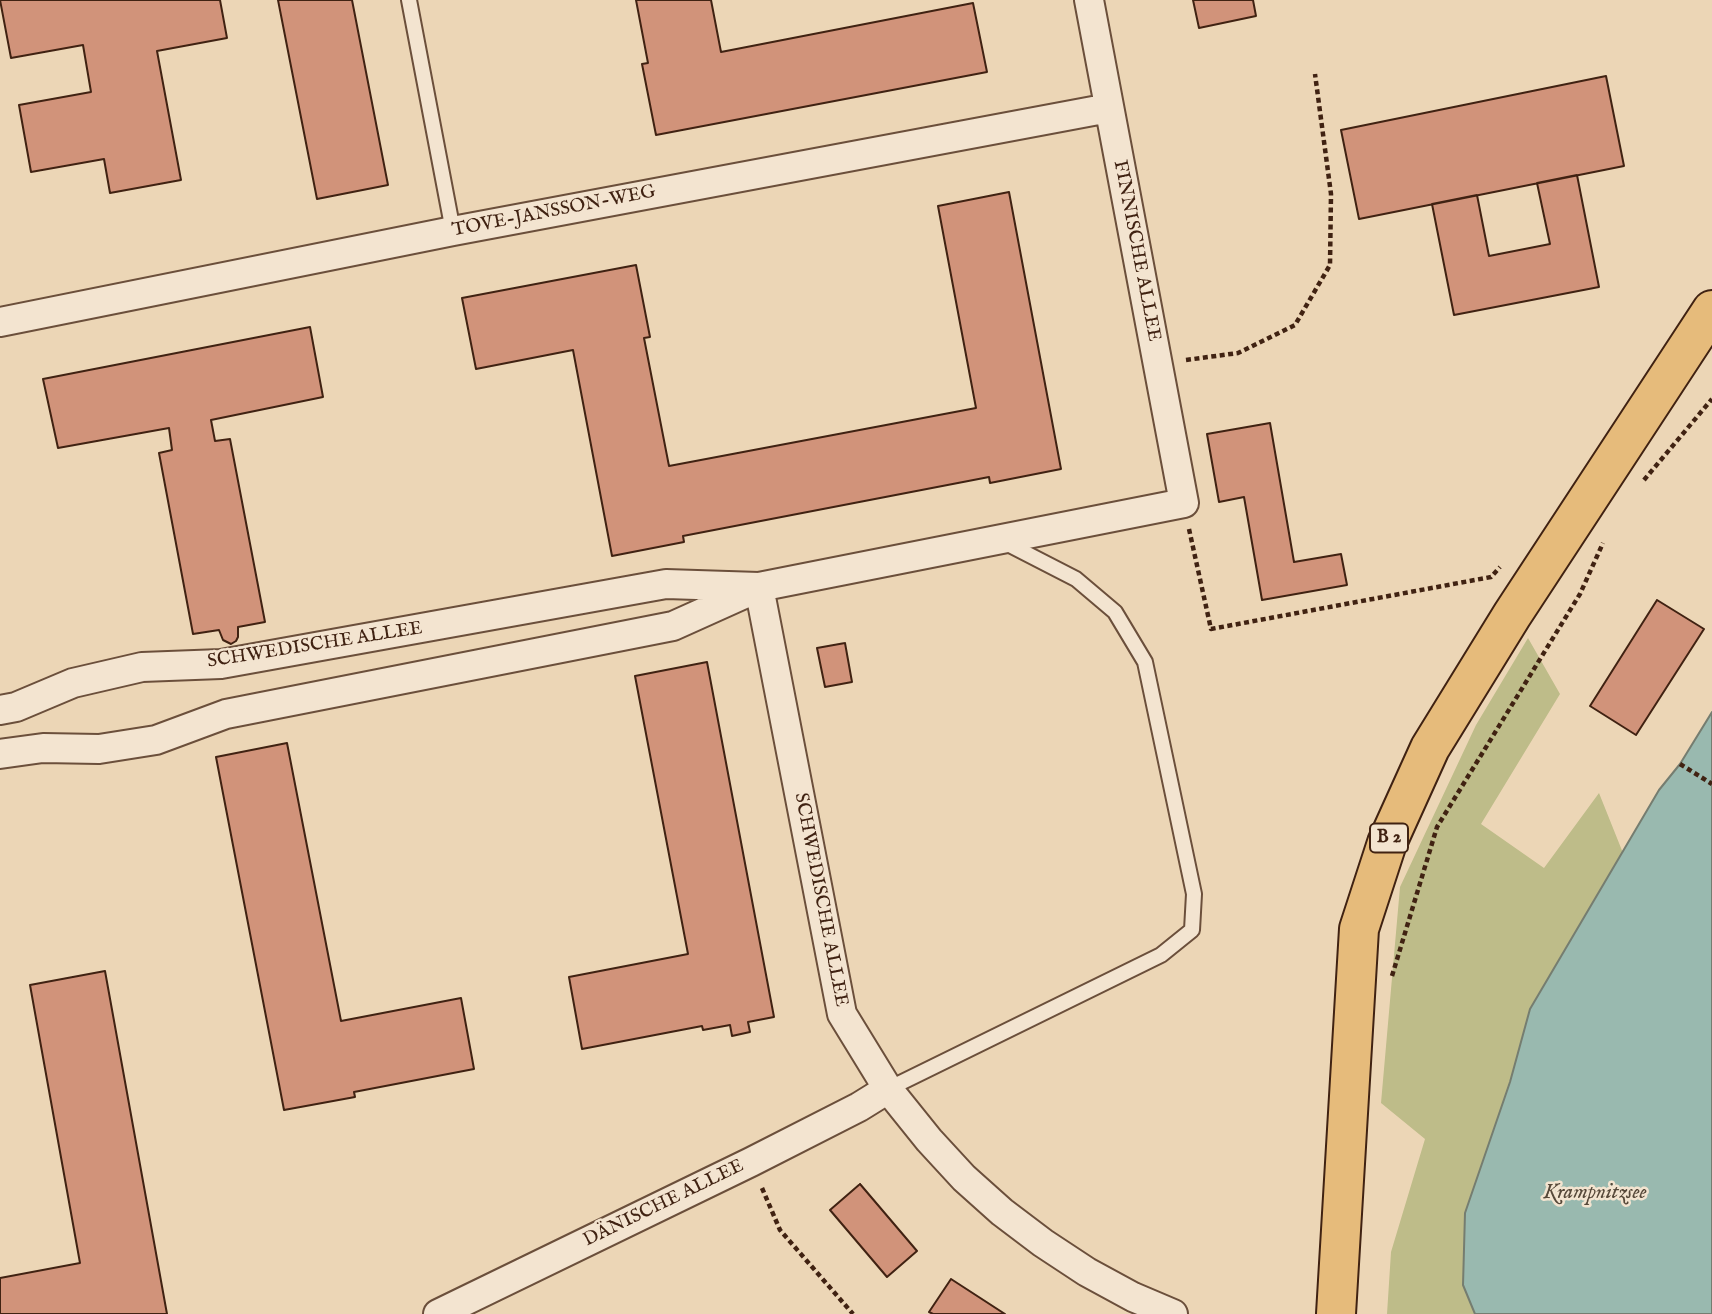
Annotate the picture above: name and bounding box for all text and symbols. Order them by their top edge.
street label: FINNISCHE ALLEE [1107,158,1165,344]
street label: TOVE-JANSSON-WEG [450,181,658,243]
street label: SCHWEDISCHE ALLEE [206,618,424,674]
street label: SCHWEDISCHE ALLEE [788,791,852,1009]
road number: B 2 [1370,824,1408,852]
street label: DÄNISCHE ALLEE [580,1155,748,1253]
water label: Krampnitzsee [1543,1181,1647,1207]

